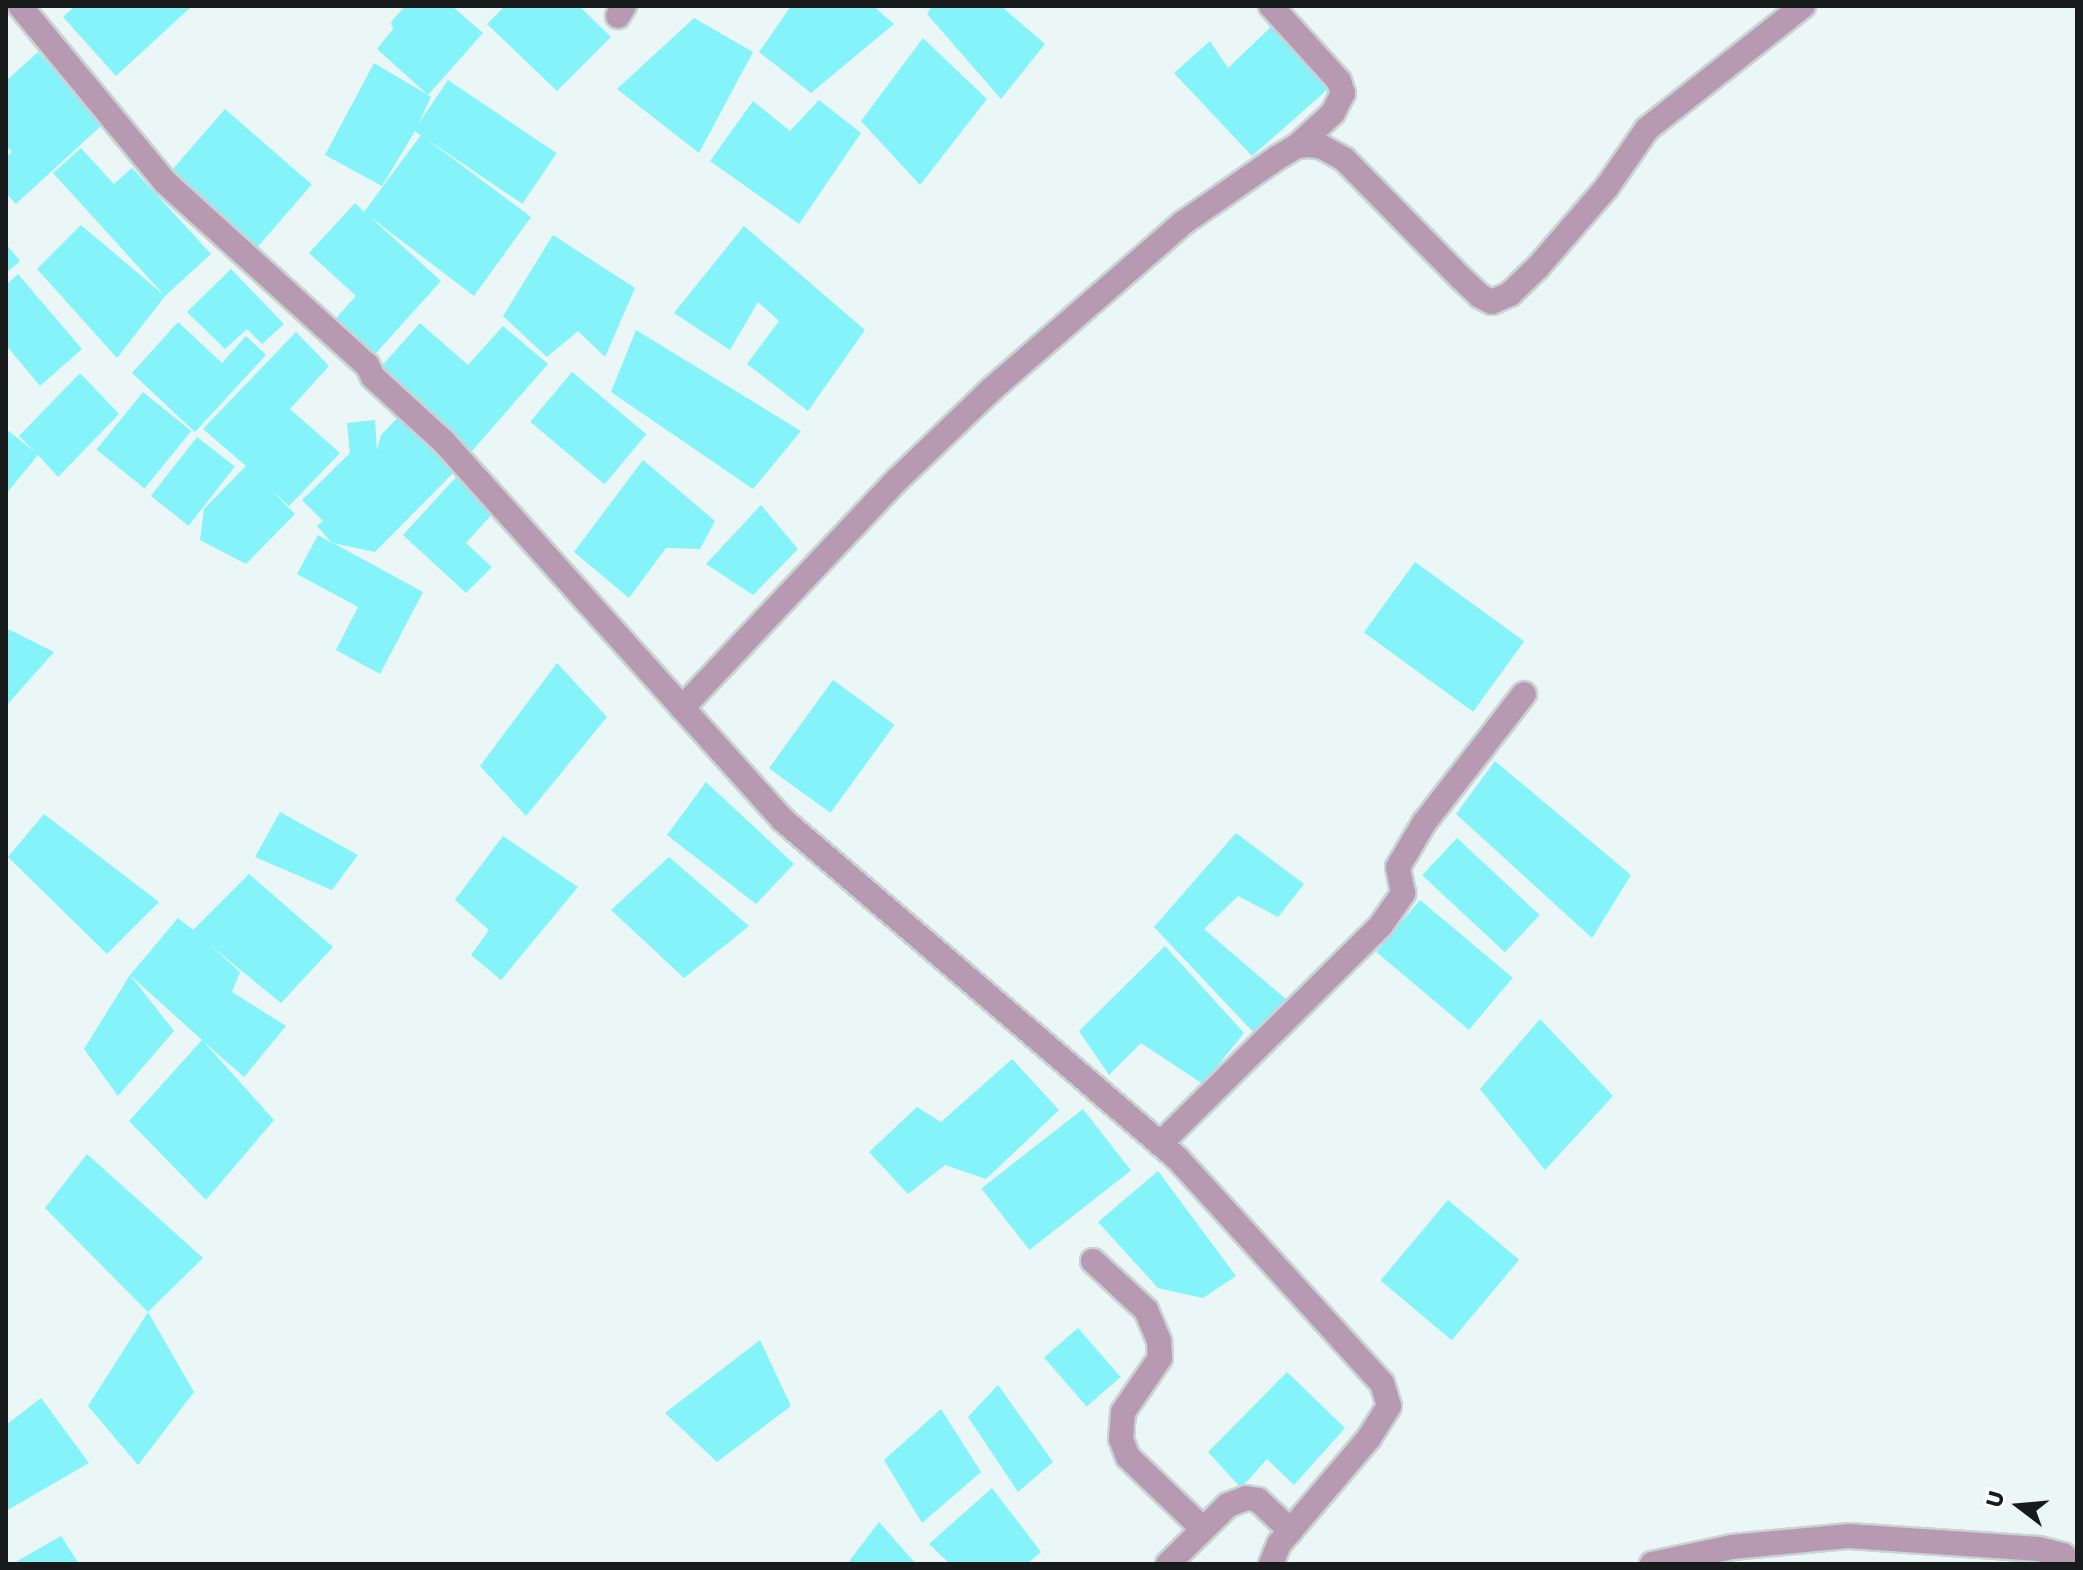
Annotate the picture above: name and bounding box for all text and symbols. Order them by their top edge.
north arrow [1979,1466,2059,1546]
text: U [1978,1488,2012,1511]

